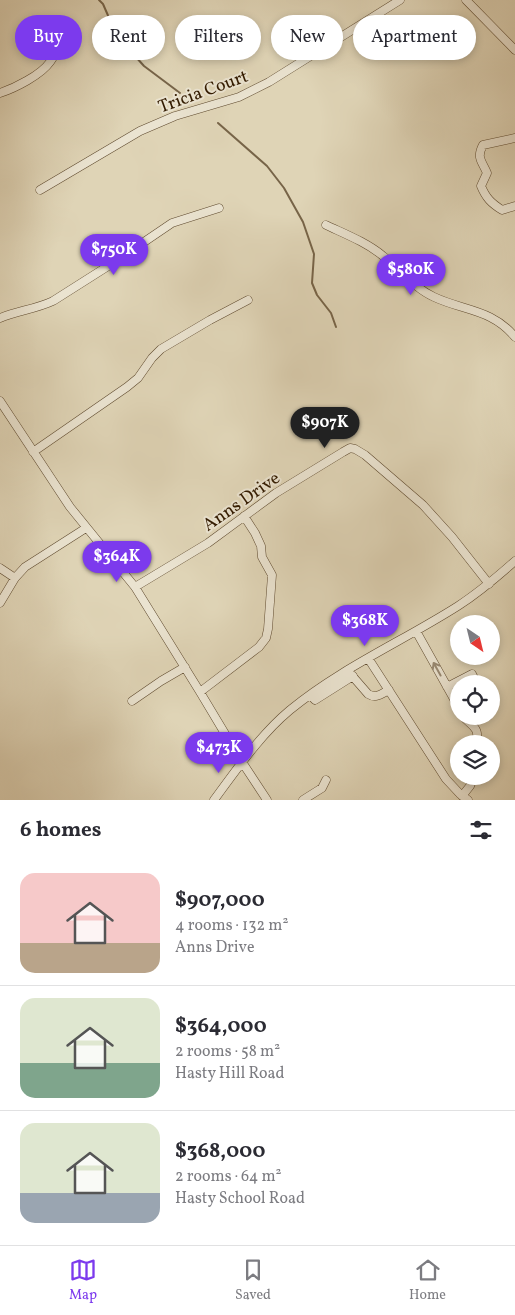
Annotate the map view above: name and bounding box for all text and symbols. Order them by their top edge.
chip: Buy [15,15,82,60]
chip: Rent [92,15,165,60]
chip: Filters [175,15,261,60]
chip: New [271,15,343,60]
chip: Apartment [353,15,476,60]
street label: Tricia Court [155,65,252,120]
pin: $750K [79,234,149,276]
text: $750K [91,239,137,261]
pin: $580K [376,254,446,296]
text: $580K [388,259,434,281]
pin: $907K [290,406,360,449]
text: $907K [301,412,349,434]
street label: Anns Drive [198,466,286,538]
pin: $364K [82,540,152,583]
text: $364K [94,546,140,568]
pin: $368K [330,604,400,647]
text: $368K [342,610,388,632]
north arrow [450,615,500,665]
map controls [450,615,500,785]
one-way arrow [432,663,442,677]
button: locate [450,675,500,725]
pin: $473K [184,732,254,774]
button: layers [450,735,500,785]
text: $473K [196,737,242,759]
text: 6 homes [20,816,101,845]
icon: filters [467,816,495,844]
text: $907,000 [175,886,265,915]
icon: home [60,893,120,953]
text: 4 rooms · 132 m² [175,915,288,937]
text: Anns Drive [175,937,255,959]
text: $364,000 [175,1012,267,1041]
icon: home [60,1018,120,1078]
text: 2 rooms · 58 m² [175,1041,280,1063]
text: Hasty Hill Road [175,1063,285,1085]
text: $368,000 [175,1137,265,1166]
icon: home [60,1143,120,1203]
text: 2 rooms · 64 m² [175,1166,282,1188]
text: Hasty School Road [175,1188,305,1210]
tab: Map [69,1256,97,1305]
tab: Saved [235,1256,271,1305]
tab: Home [409,1256,446,1305]

